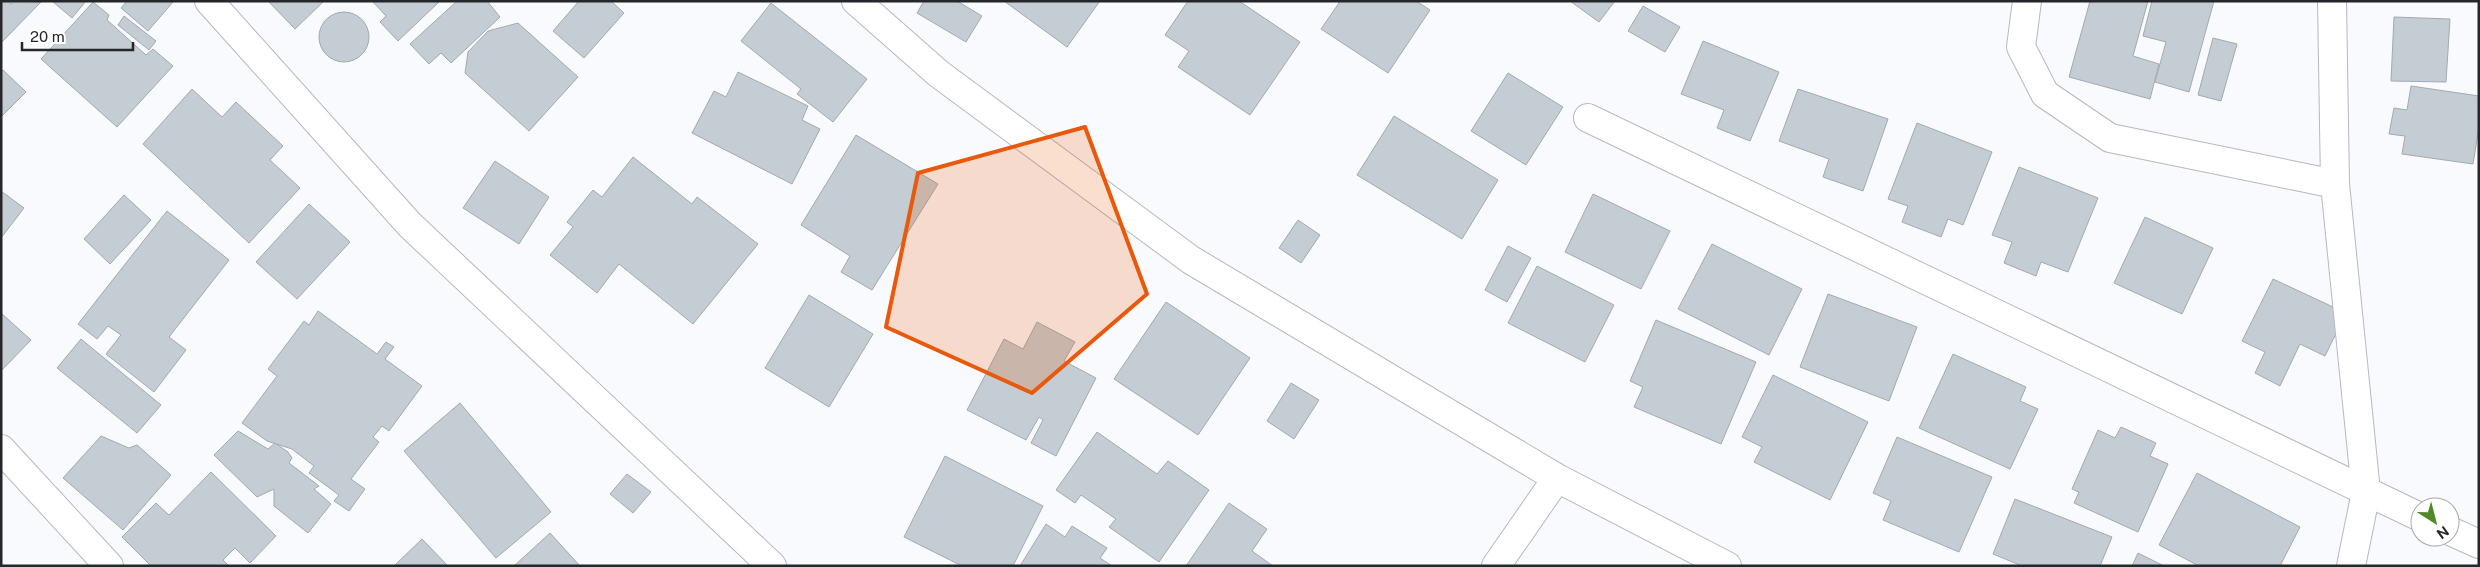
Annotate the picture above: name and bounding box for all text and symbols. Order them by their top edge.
scale bar [22,20,134,52]
text: 20 m [30,28,65,45]
north arrow [2410,497,2460,547]
text: N [2434,523,2452,542]

